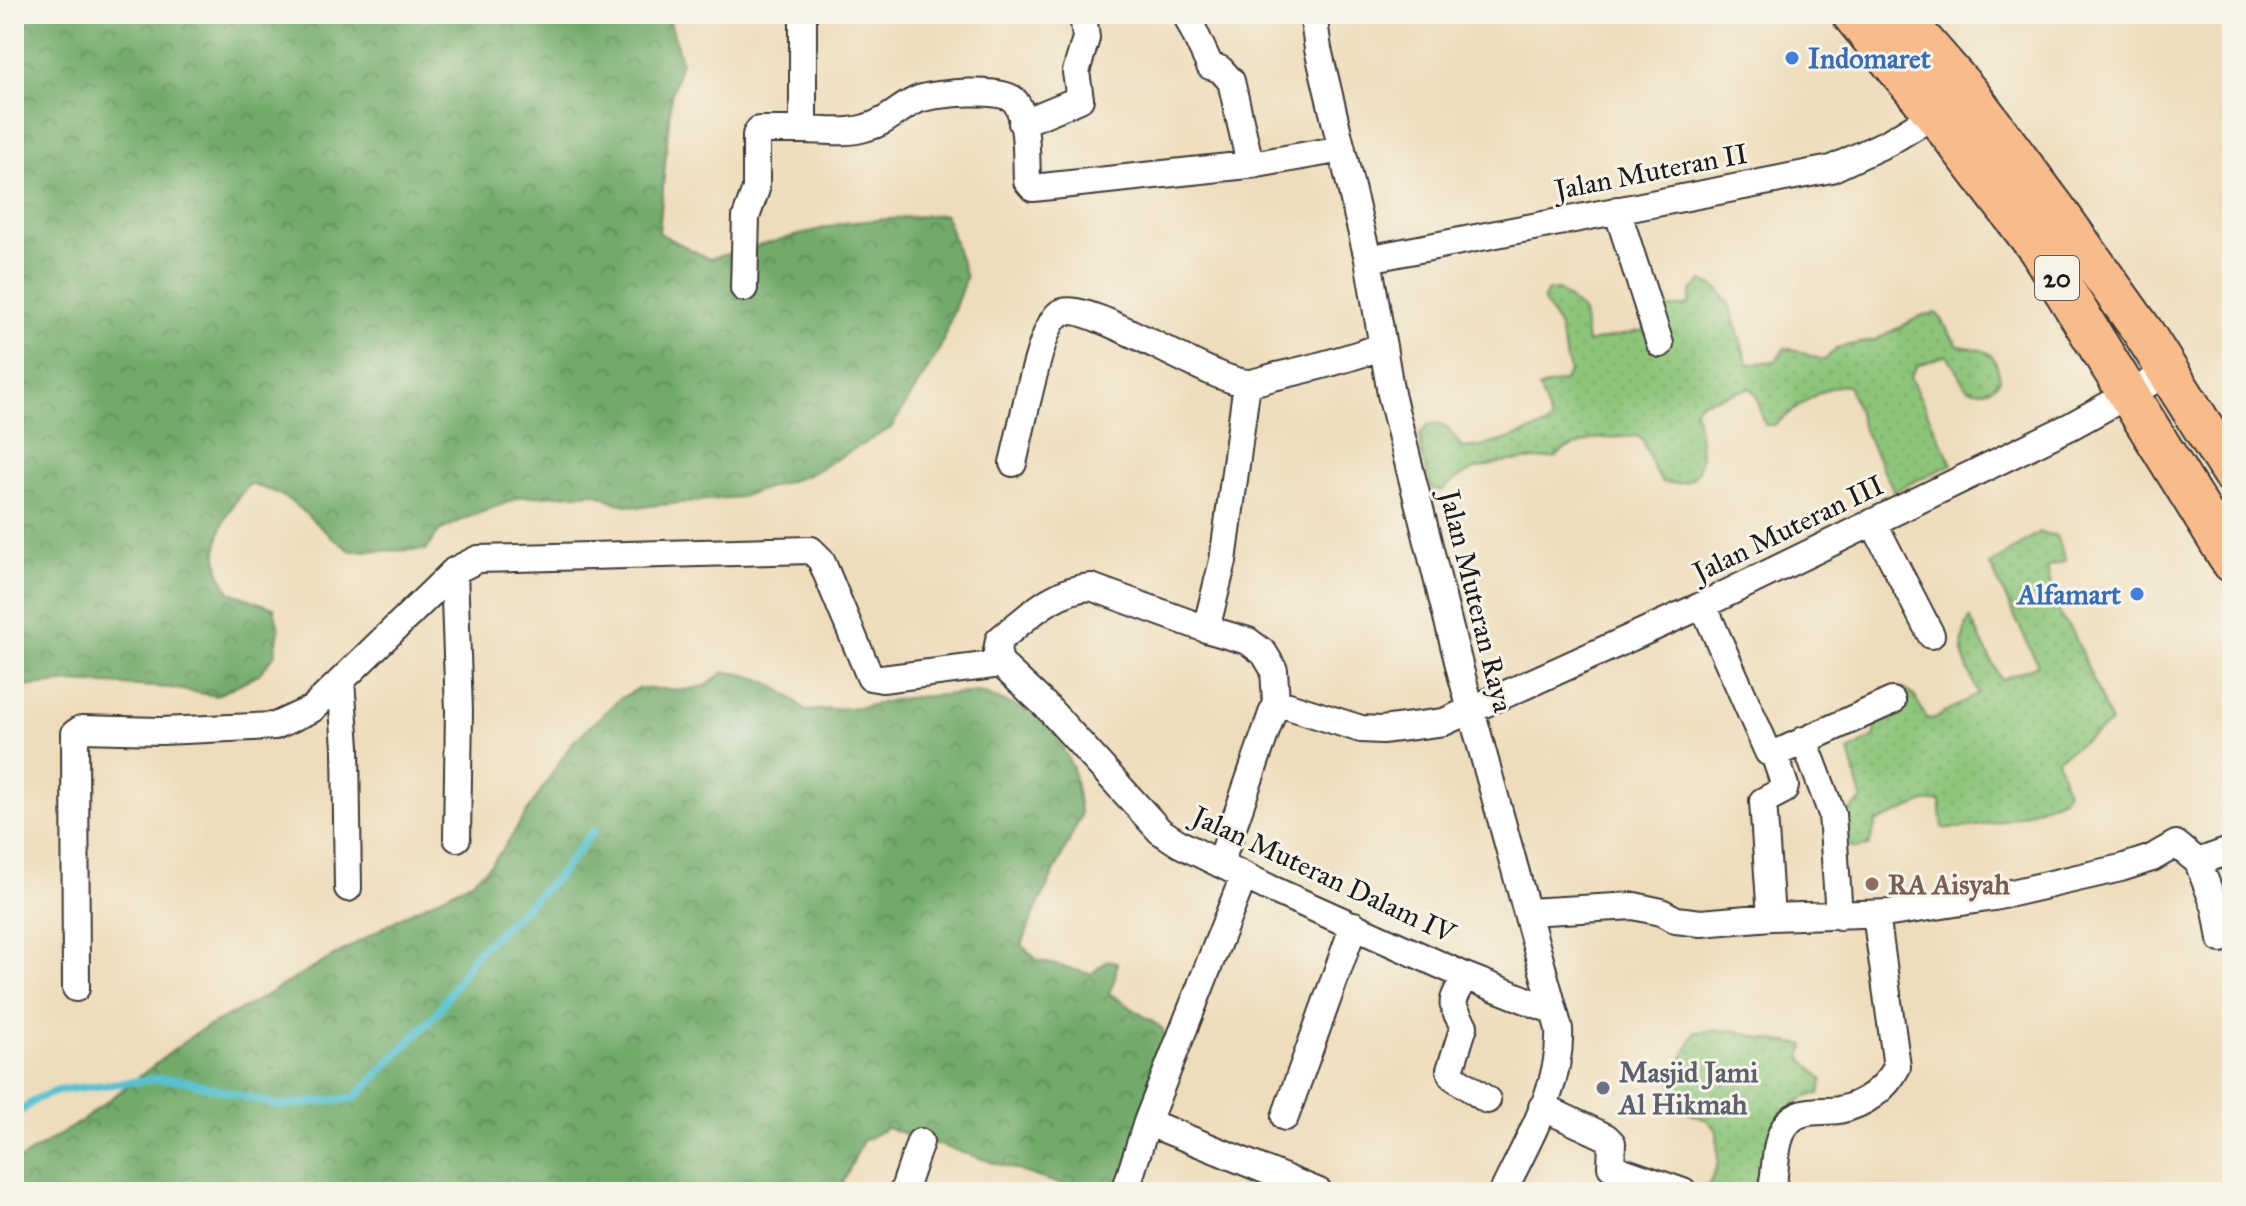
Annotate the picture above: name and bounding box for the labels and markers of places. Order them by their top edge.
place label: Indomaret [1808,41,1931,76]
marker: Indomaret [1783,49,1801,67]
place label: Alfamart [2016,577,2121,612]
marker: Alfamart [2128,585,2146,603]
place label: RA Aisyah [1888,867,2010,902]
marker: RA Aisyah [1863,875,1881,893]
place label: Masjid Jami Al Hikmah [1617,1055,1758,1122]
marker: Masjid Jami Al Hikmah [1594,1079,1612,1097]

